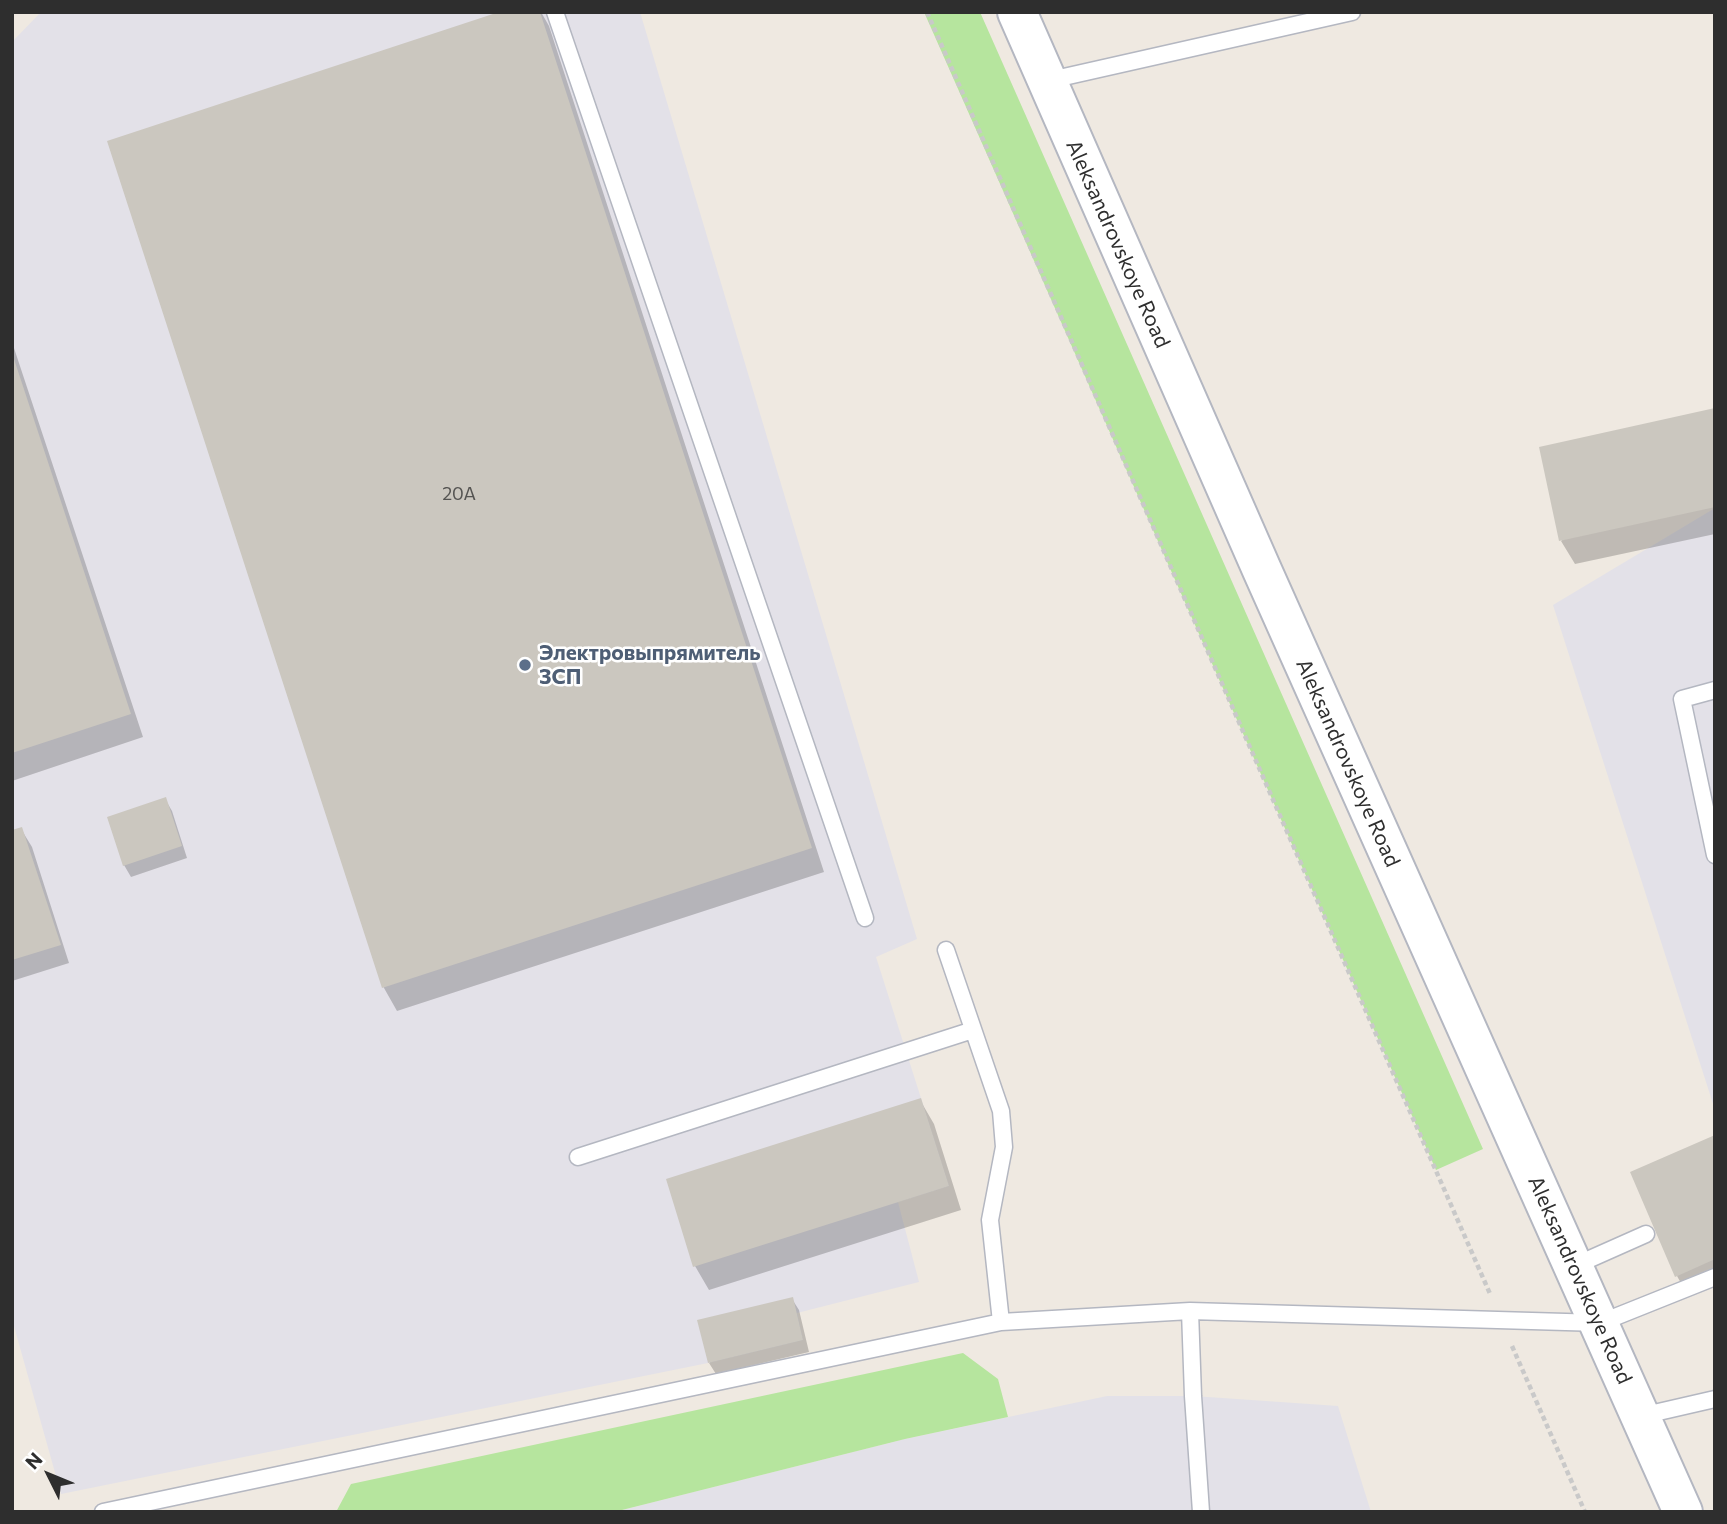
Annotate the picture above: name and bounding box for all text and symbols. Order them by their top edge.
street label: Aleksandrovskoye Road [1061,136,1175,352]
house number: 20А [442,483,476,505]
place label: Электровыпрямитель ЗСП [539,640,761,690]
street label: Aleksandrovskoye Road [1291,655,1405,871]
marker: Электровыпрямитель ЗСП [517,657,533,673]
street label: Aleksandrovskoye Road [1523,1172,1637,1388]
north arrow [14,1440,84,1510]
text: N [20,1447,47,1473]

